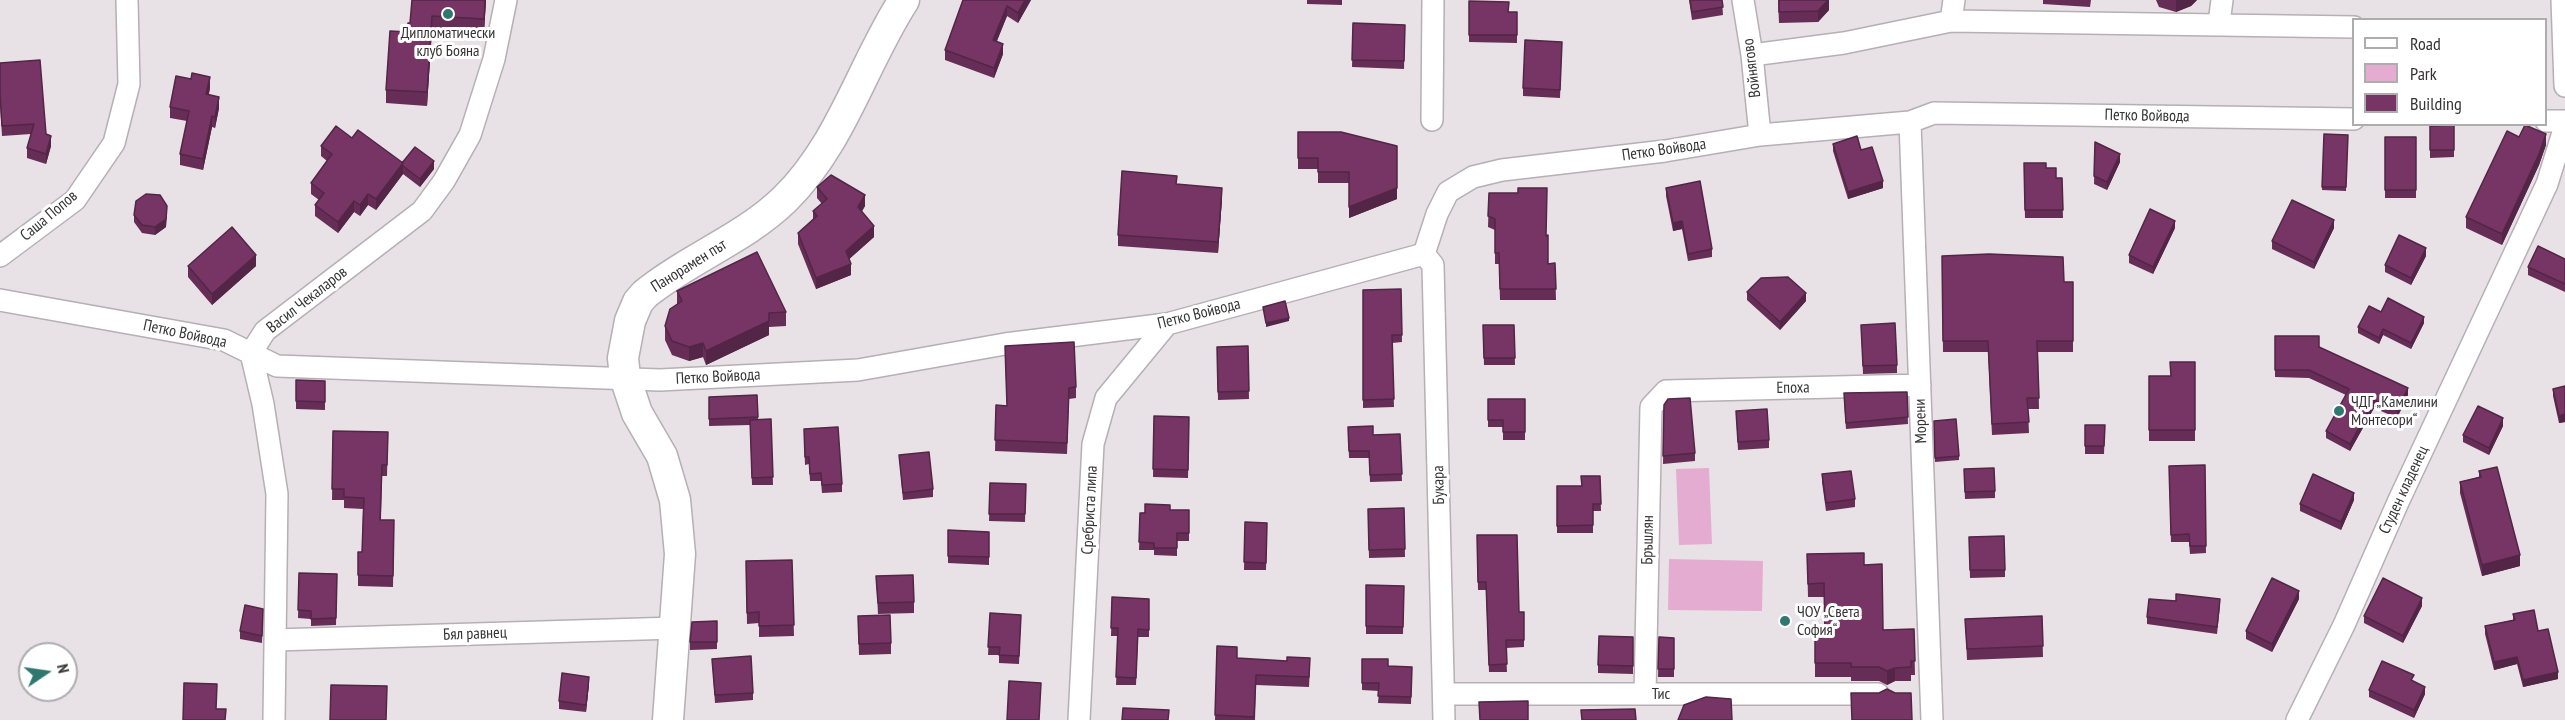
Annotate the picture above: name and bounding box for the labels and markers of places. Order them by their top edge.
marker: Дипломатически клуб Бояна [441,7,455,21]
place label: Дипломатически клуб Бояна [401,23,495,61]
place label: ЧДГ „Камелини Монтесори“ [2351,392,2438,430]
marker: ЧДГ „Камелини Монтесори“ [2332,404,2346,418]
place label: ЧОУ „Света София“ [1797,602,1860,640]
marker: ЧОУ „Света София“ [1778,614,1792,628]

